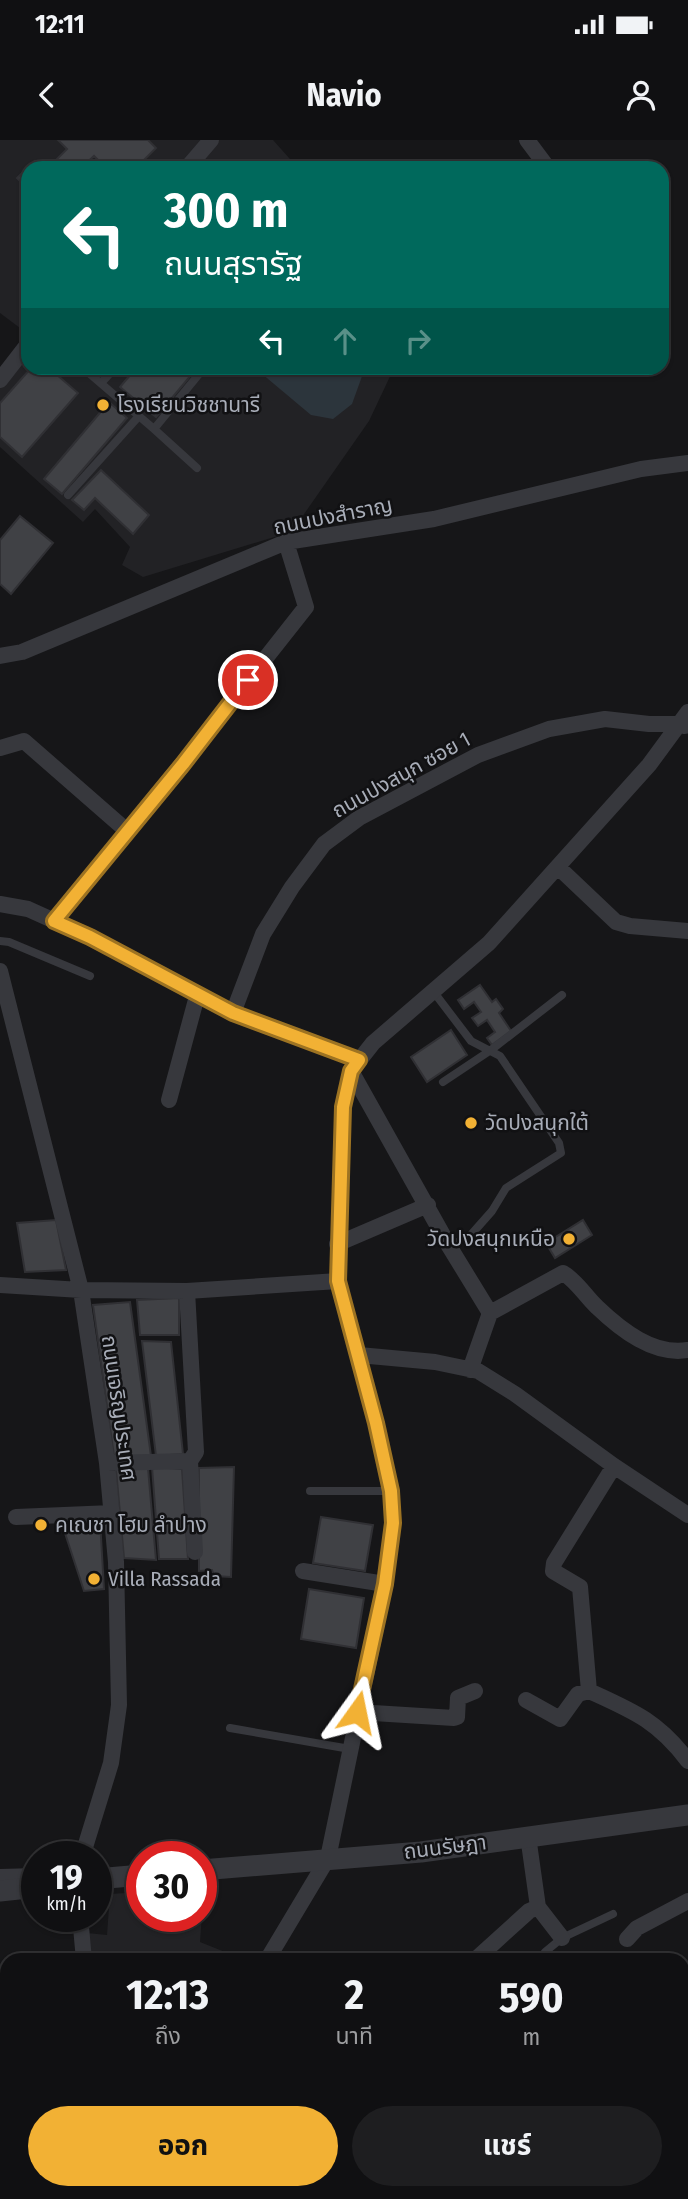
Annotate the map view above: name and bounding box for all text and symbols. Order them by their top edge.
text: 12:11 [35,9,85,40]
icon: back [28,76,66,114]
text: Navio [306,76,382,114]
icon: person [622,76,660,114]
text: 300 m [164,181,288,240]
icon: left [49,189,140,280]
text: ถนนสุรารัฐ [164,245,303,283]
icon: left [253,322,291,360]
icon: ahead [326,322,364,360]
icon: right [399,322,437,360]
place label: โรงเรียนวิชชานารี [117,392,260,418]
marker: โรงเรียนวิชชานารี [95,397,111,413]
street label: ถนนปงสำราญ [271,492,395,540]
pin [218,650,278,710]
icon: arrive [229,661,267,699]
street label: ถนนปงสนุก ซอย 1 [327,726,475,824]
place label: วัดปงสนุกใต้ [485,1110,589,1136]
marker: วัดปงสนุกใต้ [463,1115,479,1131]
place label: วัดปงสนุกเหนือ [427,1226,555,1252]
marker: วัดปงสนุกเหนือ [561,1231,577,1247]
street label: ถนนเจริญประเทศ [96,1334,142,1482]
place label: คเณชา โฮม ลำปาง [55,1512,207,1538]
marker: คเณชา โฮม ลำปาง [33,1517,49,1533]
place label: Villa Rassada [108,1566,221,1592]
marker: Villa Rassada [86,1571,102,1587]
position arrow [320,1675,394,1749]
street label: ถนนรัษฎา [402,1829,488,1865]
speed limit sign: 30 [126,1841,217,1932]
text: 19 [50,1856,83,1898]
text: km/h [46,1893,87,1915]
text: 12:13 [126,1970,209,2020]
text: 2 [344,1970,364,2020]
text: 590 [499,1973,564,2023]
text: ถึง [155,2022,181,2050]
text: นาที [335,2022,373,2050]
text: m [523,2023,540,2051]
button: ออก [28,2106,338,2186]
button: แชร์ [352,2106,662,2186]

